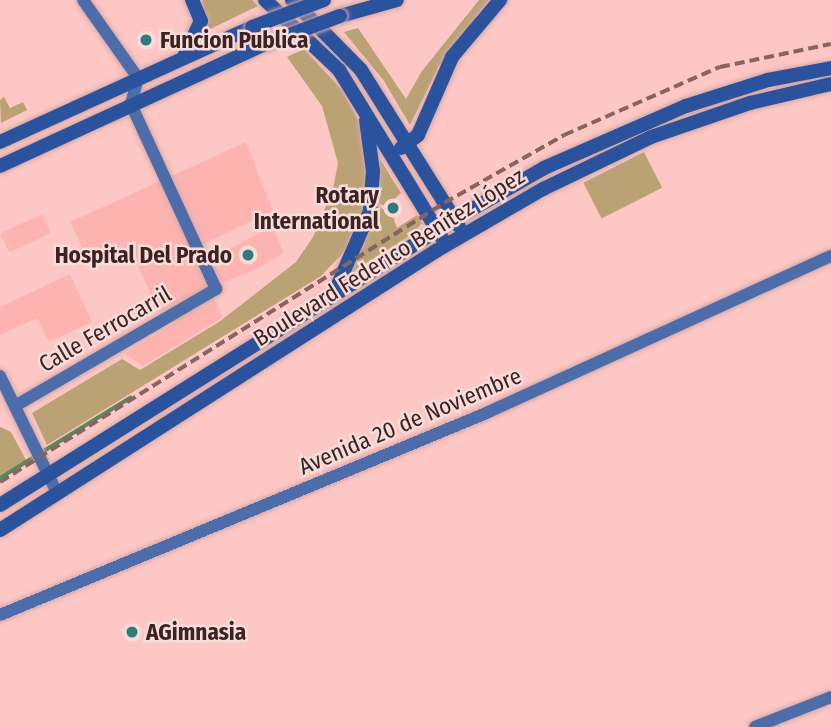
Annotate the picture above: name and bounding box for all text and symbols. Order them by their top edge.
place label: Funcion Publica [160,26,308,54]
marker: Funcion Publica [138,32,154,48]
street label: Boulevard Federico Benítez López [248,162,530,352]
place label: Rotary International [254,181,379,235]
marker: Rotary International [385,200,401,216]
place label: Hospital Del Prado [55,241,232,269]
marker: Hospital Del Prado [238,245,258,265]
street label: Calle Ferrocarril [34,280,176,378]
street label: Avenida 20 de Noviembre [295,362,525,480]
place label: AGimnasia [146,618,246,646]
marker: AGimnasia [124,624,140,640]

